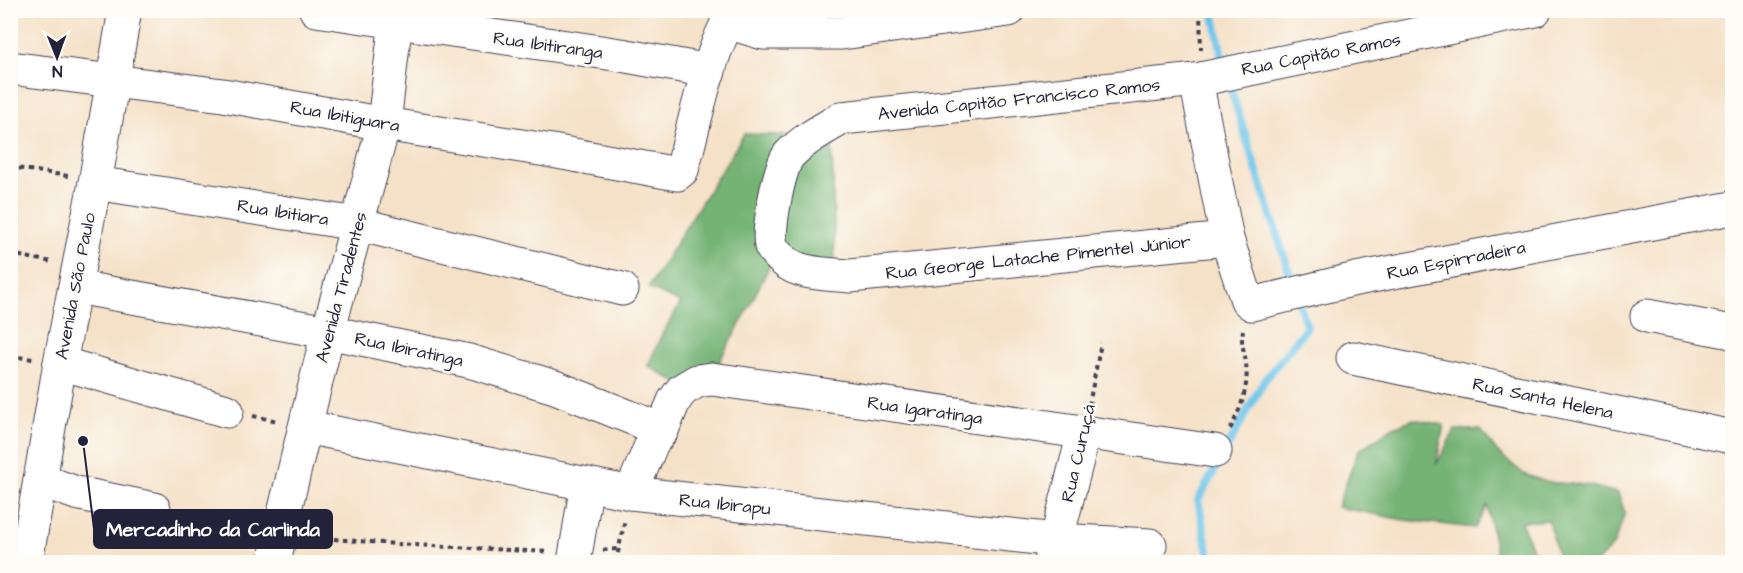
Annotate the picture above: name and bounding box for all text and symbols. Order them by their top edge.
street label: Rua Ibitiranga [491,25,604,67]
north arrow [27,27,87,87]
street label: Rua Capitão Ramos [1239,27,1403,82]
text: N [52,60,62,82]
street label: Avenida Capitão Francisco Ramos [877,72,1162,127]
street label: Rua Ibitiguara [288,95,402,139]
street label: Rua Ibitiara [235,193,330,232]
street label: Avenida Tiradentes [309,209,374,365]
street label: Avenida São Paulo [49,211,102,361]
street label: Rua George Latache Pimentel Júnior [884,229,1192,287]
street label: Rua Espirradeira [1385,235,1527,286]
street label: Rua Ibiratinga [352,326,466,374]
street label: Rua Santa Helena [1470,371,1615,426]
street label: Rua Igaratinga [866,390,984,432]
street label: Rua Curuçá [1055,402,1102,505]
street label: Rua Ibirapu [678,487,772,522]
callout: Mercadinho da Carlinda [94,510,332,548]
text: Mercadinho da Carlinda [106,516,321,544]

